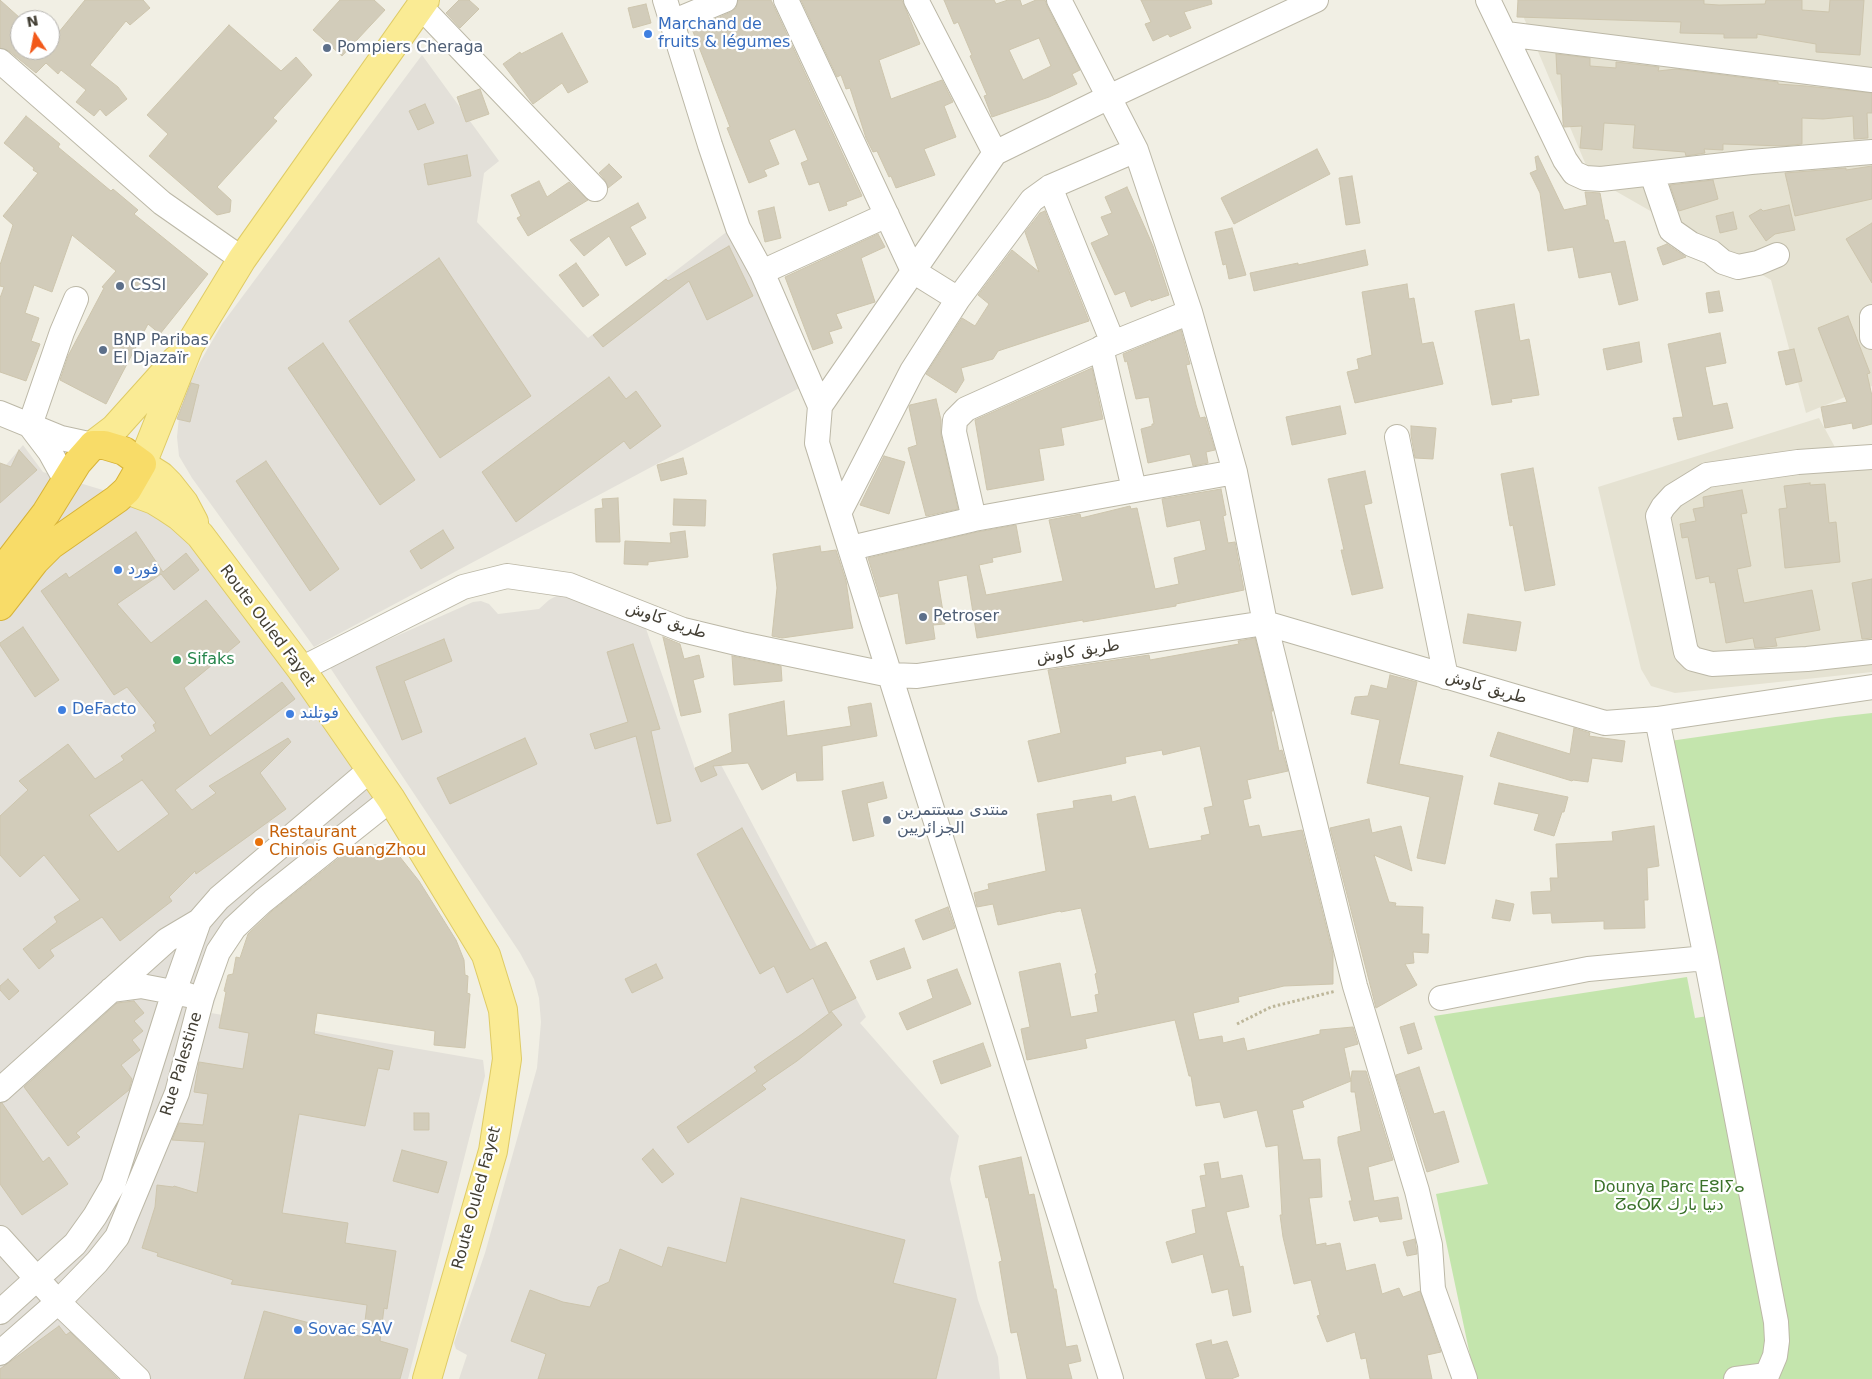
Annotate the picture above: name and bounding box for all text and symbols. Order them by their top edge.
north arrow [10,10,60,60]
text: N [25,12,40,30]
place label: Marchand de fruits & légumes [658,15,790,53]
marker: Marchand de fruits & légumes [642,28,654,40]
place label: Pompiers Cheraga [337,38,483,58]
marker: Pompiers Cheraga [321,42,333,54]
place label: CSSI [130,276,166,296]
marker: CSSI [114,280,126,292]
place label: BNP Paribas El Djazaïr [113,331,209,369]
marker: BNP Paribas El Djazaïr [97,344,109,356]
place label: فورد [128,560,159,580]
street label: Route Ouled Fayet [215,562,319,690]
marker: فورد [112,564,124,576]
street label: طريق كاوش [623,598,709,644]
place label: Petroser [933,607,999,627]
marker: Petroser [917,611,929,623]
street label: طريق كاوش [1035,636,1121,668]
place label: Sifaks [187,650,235,670]
marker: Sifaks [171,654,183,666]
street label: طريق كاوش [1443,667,1529,709]
place label: DeFacto [72,700,137,720]
marker: DeFacto [56,704,68,716]
place label: فوتلند [300,704,339,724]
marker: فوتلند [284,708,296,720]
place label: منتدى مستتمرين الجزائريين [897,801,1008,839]
marker: منتدى مستتمرين الجزائريين [881,814,893,826]
place label: Restaurant Chinois GuangZhou [269,823,426,861]
marker: Restaurant Chinois GuangZhou [253,836,265,848]
street label: Rue Palestine [157,1010,207,1118]
street label: Route Ouled Fayet [449,1125,505,1271]
park label: Dounya Parc ⴹⵓⵏⵢⴰ ⵒⴰⵔⴽ دنيا بارك [1594,1178,1745,1216]
place label: Sovac SAV [308,1320,392,1340]
marker: Sovac SAV [292,1324,304,1336]

